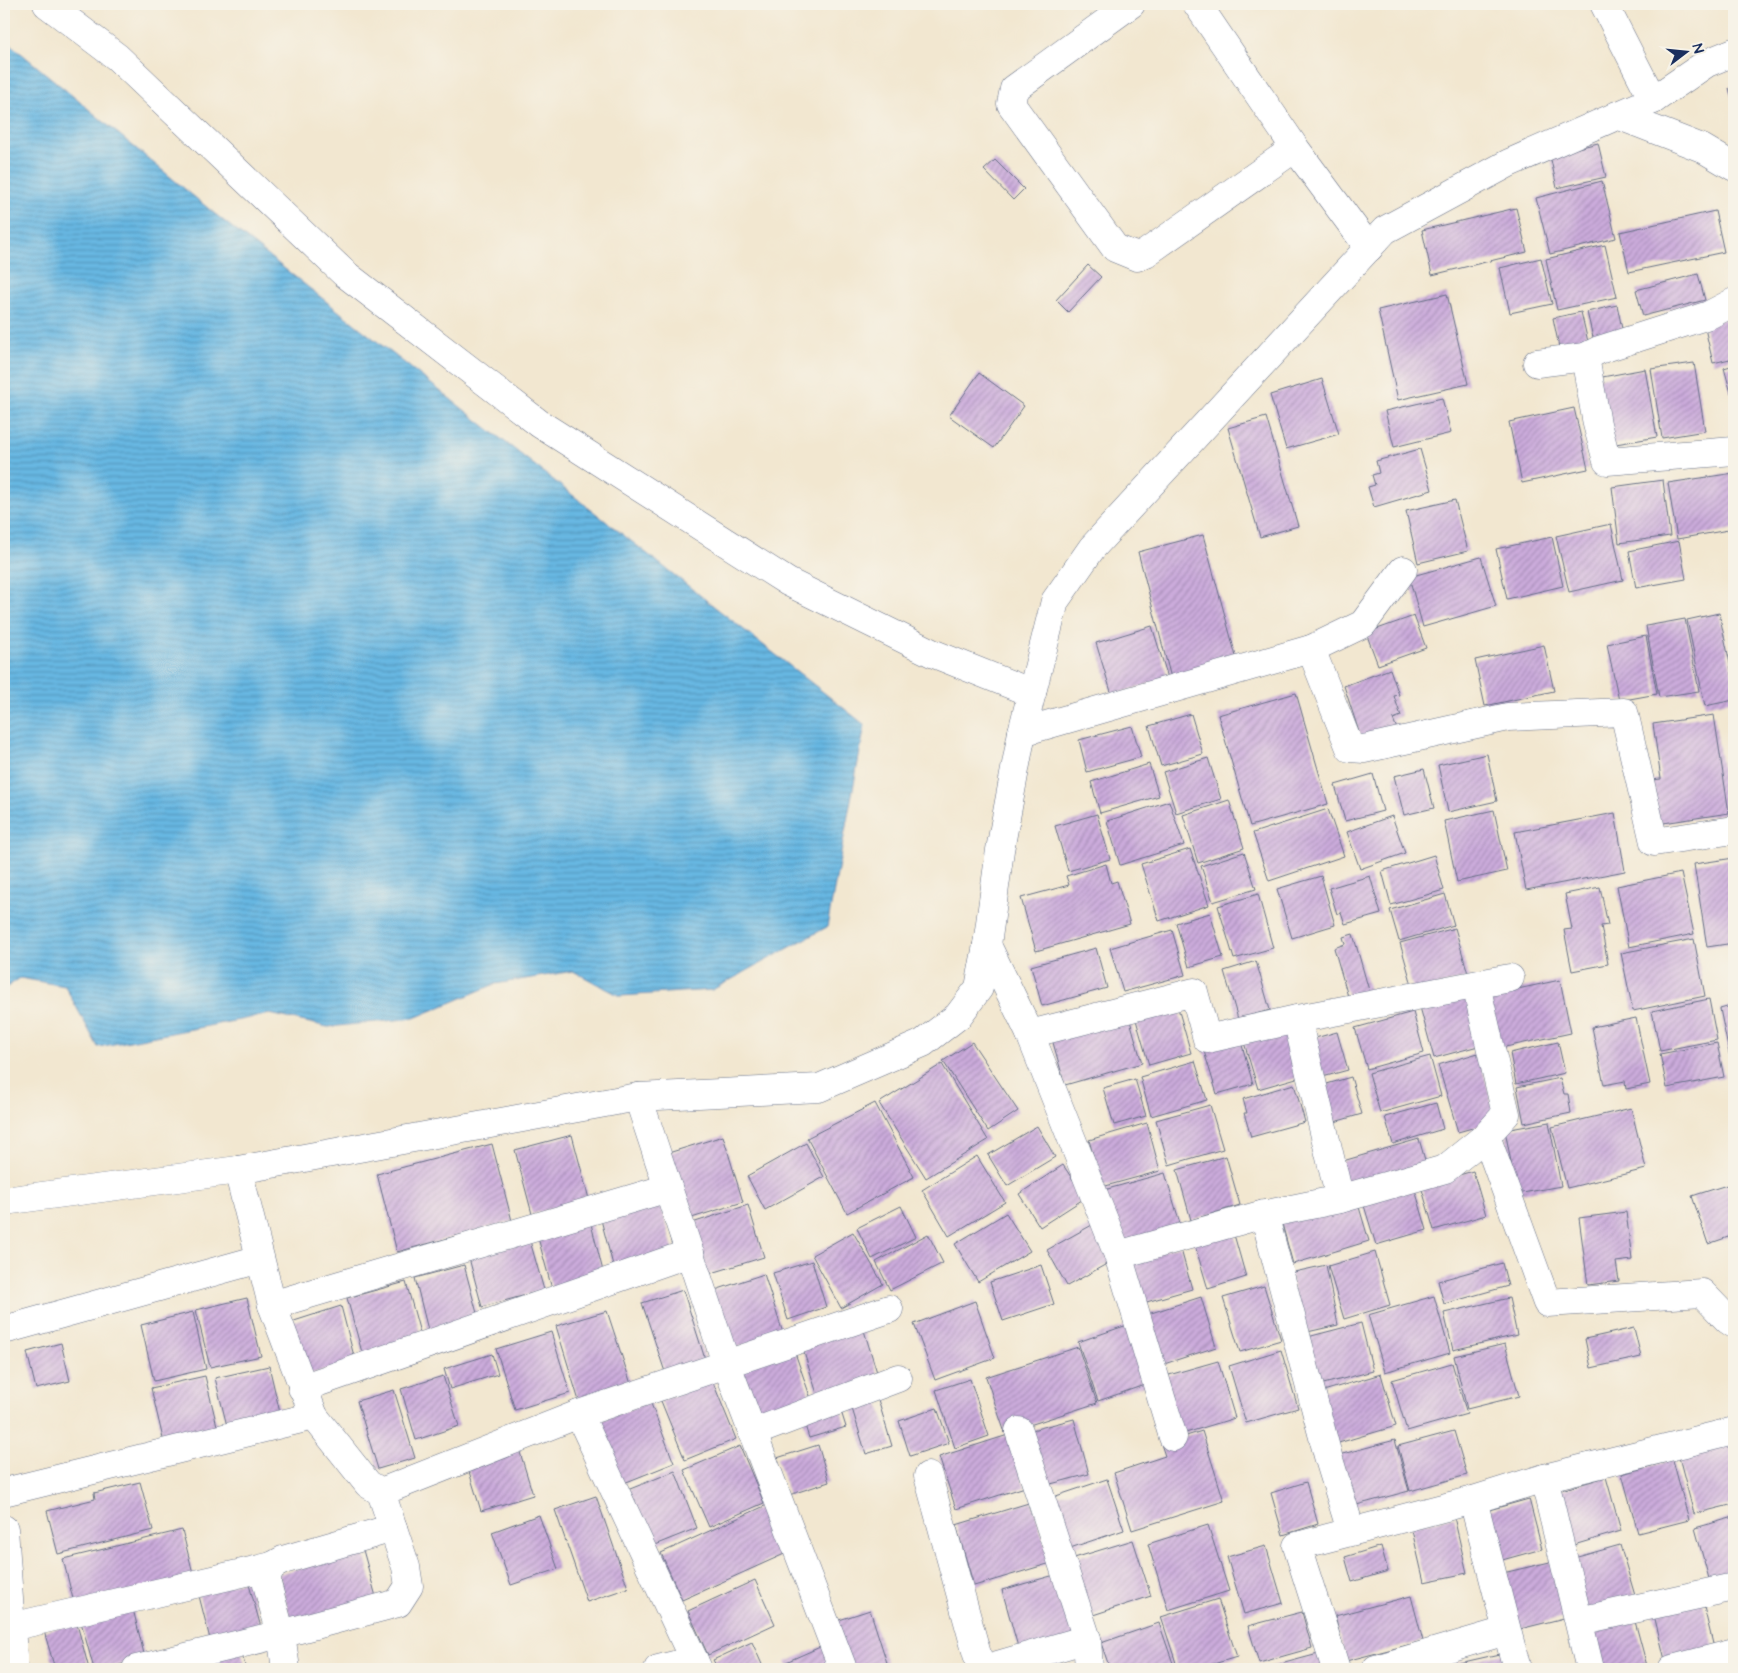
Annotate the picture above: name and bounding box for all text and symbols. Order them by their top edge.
north arrow [1660,28,1710,78]
text: N [1687,42,1708,56]

